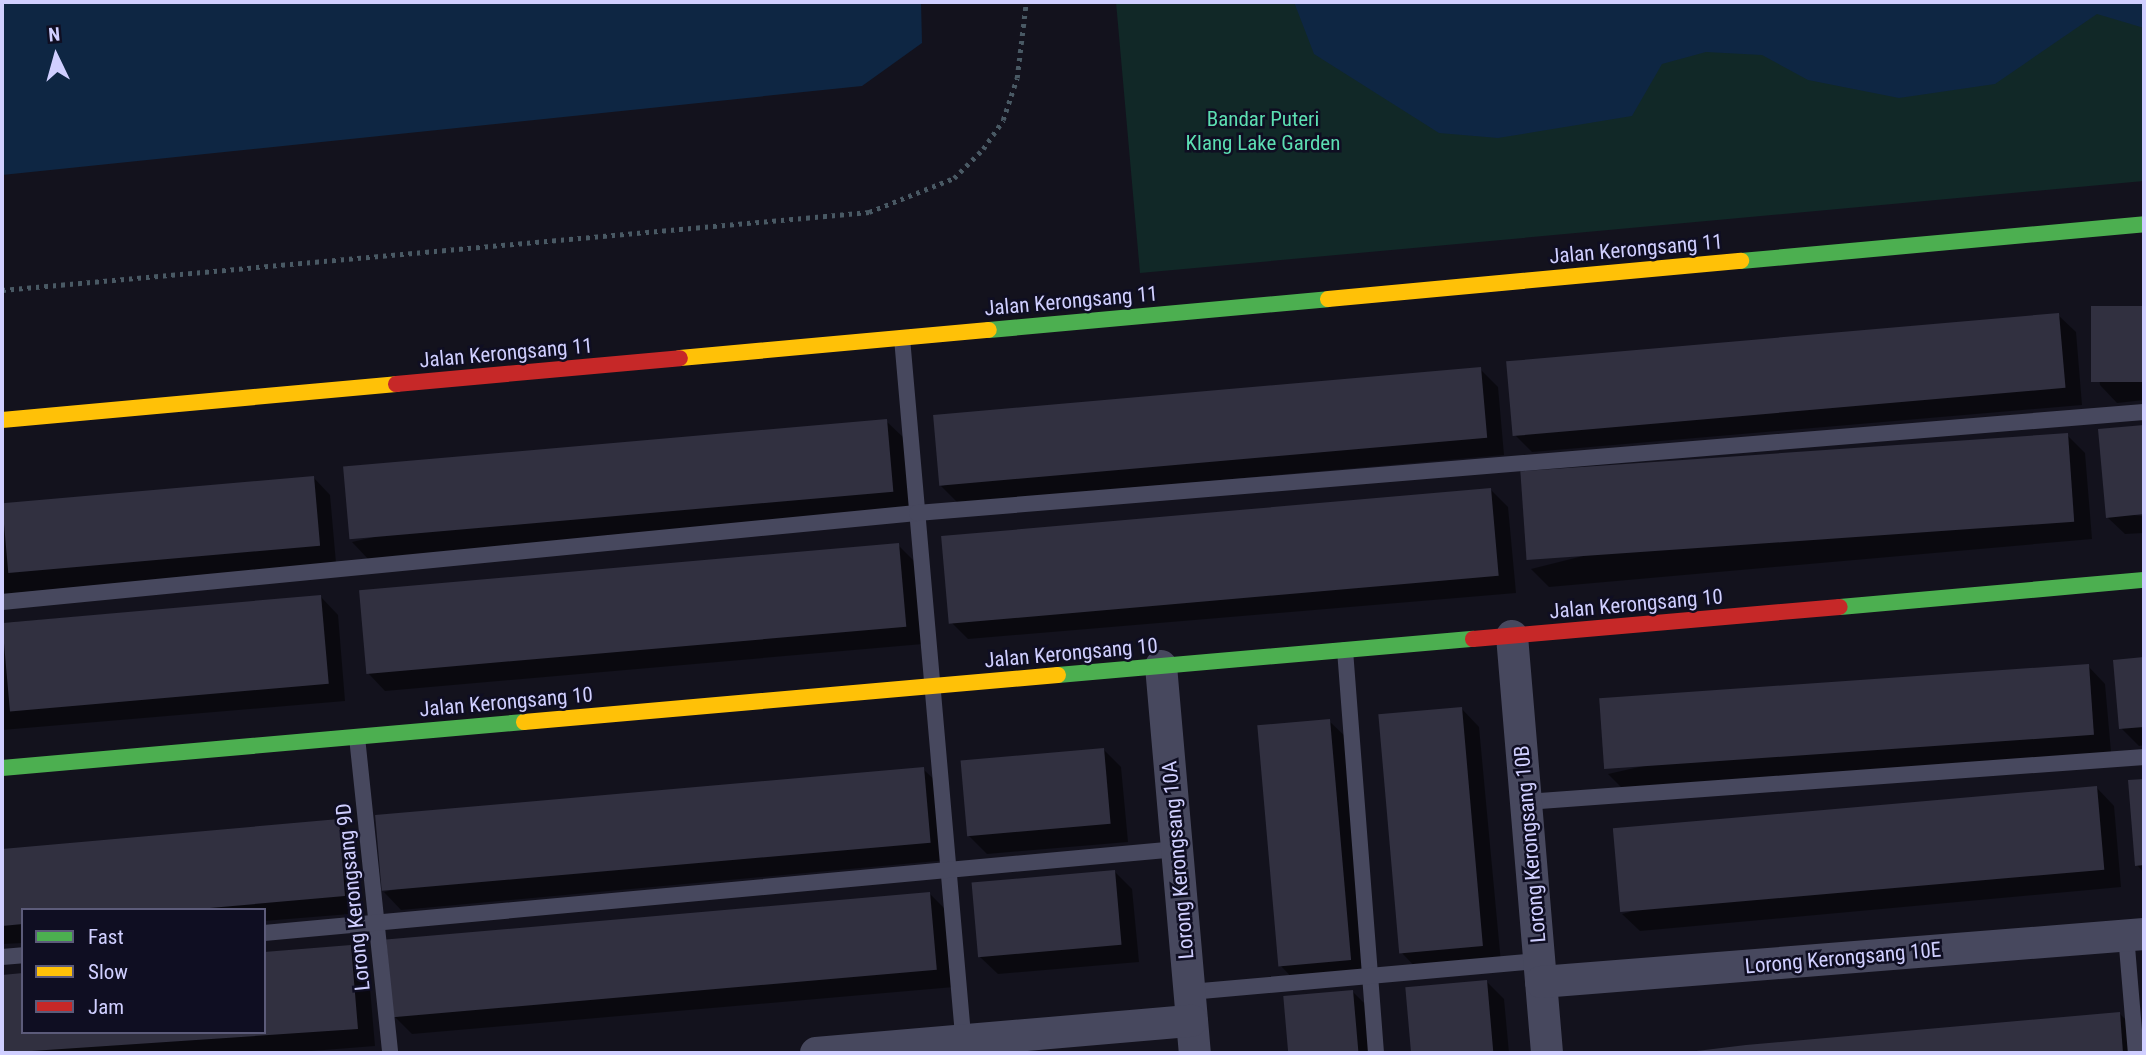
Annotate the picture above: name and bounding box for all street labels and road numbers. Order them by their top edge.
street label: Jalan Kerongsang 11 [1548,229,1724,269]
street label: Jalan Kerongsang 11 [983,281,1159,321]
street label: Jalan Kerongsang 11 [418,333,594,373]
street label: Jalan Kerongsang 10 [1548,584,1724,624]
street label: Jalan Kerongsang 10 [983,633,1159,673]
street label: Jalan Kerongsang 10 [418,682,594,722]
street label: Lorong Kerongsang 10B [1509,744,1551,944]
street label: Lorong Kerongsang 10A [1157,760,1199,960]
street label: Lorong Kerongsang 9D [331,802,375,992]
street label: Lorong Kerongsang 10E [1744,937,1942,979]

